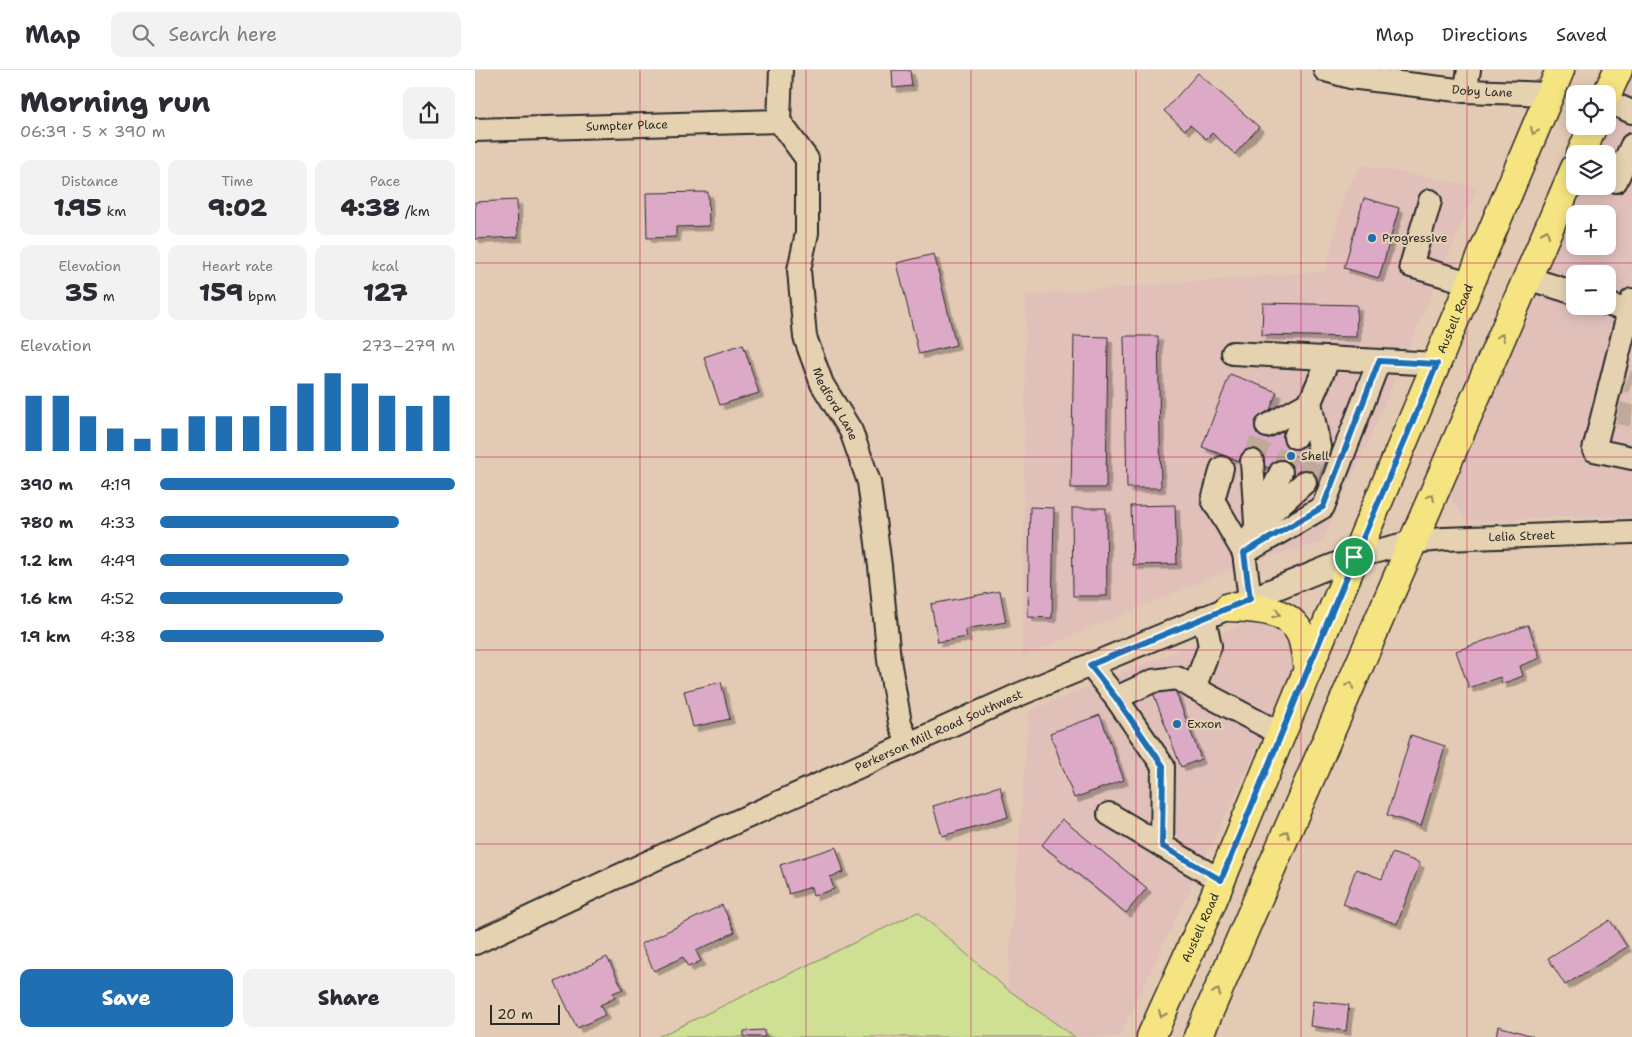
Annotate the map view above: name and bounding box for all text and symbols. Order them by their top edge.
search box [111,12,461,57]
text: Map [25,19,81,51]
icon: search [129,21,157,49]
text: Search here [169,22,277,47]
text: Map [1376,23,1414,47]
text: Directions [1442,23,1528,47]
text: Saved [1556,23,1607,47]
street label: Doby Lane [1451,81,1513,101]
text: Morning run [20,83,210,121]
map controls [1566,85,1616,315]
button: locate [1566,85,1616,135]
button: share [403,87,455,139]
street label: Sumpter Place [586,116,668,135]
text: 06:39 · 5 × 390 m [20,121,166,142]
one-way arrow [1530,126,1541,135]
button: layers [1566,145,1616,195]
text: Distance [61,172,119,190]
text: Time [221,172,254,190]
text: Pace [370,172,401,190]
text: 1.95 [53,190,102,224]
text: 9:02 [208,190,267,224]
text: 4:38 [340,190,400,224]
text: km [102,202,126,220]
text: /km [400,202,430,220]
button: + [1566,205,1616,255]
one-way arrow [1540,229,1551,238]
place label: Progressive [1382,230,1448,246]
marker: Progressive [1366,232,1378,244]
text: Elevation [58,257,121,275]
text: Heart rate [202,257,273,275]
text: kcal [372,257,399,275]
button: − [1566,265,1616,315]
text: 35 [65,275,98,309]
text: 159 [199,275,243,309]
text: 127 [363,275,408,309]
street label: Austell Road [1433,281,1477,356]
text: m [98,287,115,305]
text: bpm [243,287,276,305]
one-way arrow [1495,333,1505,342]
text: Elevation [20,335,92,356]
text: 273–279 m [361,335,455,356]
street label: Medford Lane [809,365,862,443]
place label: Shell [1301,448,1329,464]
marker: Shell [1285,450,1297,462]
text: 390 m [20,474,73,495]
text: 4:19 [100,474,131,495]
one-way arrow [1425,493,1436,502]
text: 780 m [20,512,73,533]
text: 4:33 [100,512,136,533]
street label: Lelia Street [1488,527,1555,545]
pin [1333,536,1375,578]
icon: arrive [1340,543,1368,571]
text: 1.2 km [20,550,73,571]
text: 4:49 [100,550,136,571]
text: 1.6 km [20,588,72,609]
text: 4:52 [100,588,135,609]
one-way arrow [1272,608,1281,618]
text: 1.9 km [20,626,71,647]
text: 4:38 [100,626,136,647]
one-way arrow [1344,681,1354,690]
street label: Perkerson Mill Road Southwest [852,686,1025,775]
place label: Exxon [1187,716,1222,732]
marker: Exxon [1171,718,1183,730]
one-way arrow [1279,830,1290,839]
street label: Austell Road [1178,890,1223,965]
button: Save [20,969,233,1027]
button: Share [243,969,455,1027]
one-way arrow [1211,988,1222,997]
scale bar [490,1002,560,1025]
text: 20 m [497,1005,533,1023]
one-way arrow [1157,1009,1168,1018]

